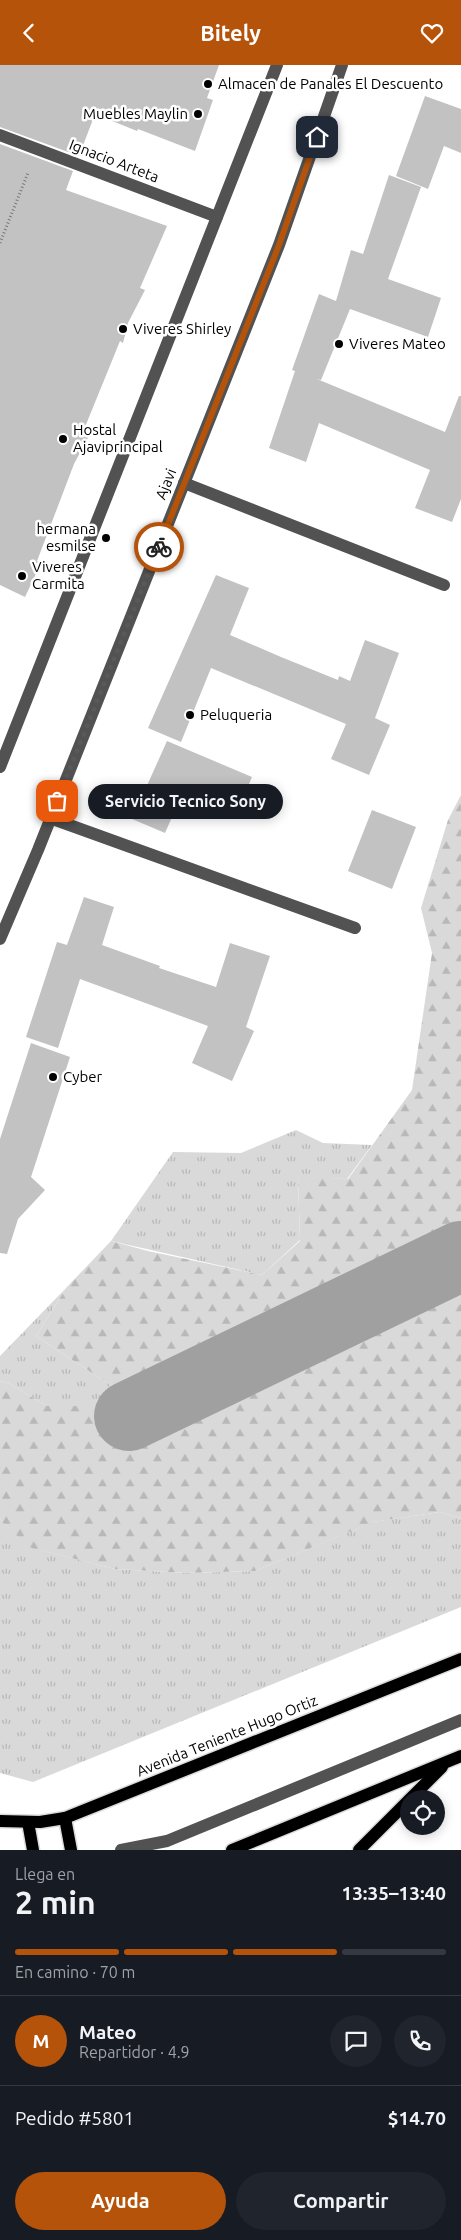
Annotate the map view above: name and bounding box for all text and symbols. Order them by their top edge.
icon: back [15,19,43,47]
icon: heart [418,19,446,47]
text: Bitely [200,20,261,45]
place label: Almacen de Panales El Descuento [218,75,443,92]
marker: Almacen de Panales El Descuento [202,78,214,90]
place label: Muebles Maylin [83,105,188,122]
marker: Muebles Maylin [192,108,204,120]
pin [296,116,338,158]
icon: home [303,123,331,151]
street label: Ignacio Arteta [67,136,161,185]
place label: Viveres Shirley [133,320,231,337]
marker: Viveres Shirley [117,323,129,335]
place label: Viveres Mateo [349,335,446,352]
marker: Viveres Mateo [333,338,345,350]
place label: Hostal Ajaviprincipal [73,421,163,455]
marker: Hostal Ajaviprincipal [57,433,69,445]
street label: Ajavi [152,466,179,502]
place label: hermana esmilse [37,520,96,554]
courier [134,522,184,572]
marker: hermana esmilse [100,532,112,544]
icon: bike [145,533,173,561]
place label: Viveres Carmita [32,558,85,592]
marker: Viveres Carmita [16,570,28,582]
place label: Peluqueria [200,706,272,723]
marker: Peluqueria [184,709,196,721]
pin [36,780,78,822]
callout: Servicio Tecnico Sony [87,783,282,819]
icon: bag [43,787,71,815]
text: Servicio Tecnico Sony [105,792,266,810]
place label: Cyber [63,1068,102,1085]
marker: Cyber [47,1071,59,1083]
street label: Avenida Teniente Hugo Ortiz [134,1691,320,1780]
map controls [400,1790,445,1835]
button: locate [400,1790,445,1835]
text: Llega en [15,1865,75,1883]
text: 13:35–13:40 [341,1882,446,1904]
text: 2 min [15,1884,96,1920]
text: En camino · 70 m [15,1963,135,1981]
button: chat [330,2015,382,2067]
button: phone [394,2015,446,2067]
text: Mateo [79,2021,137,2043]
text: M [33,2030,49,2052]
text: Repartidor · 4.9 [79,2043,190,2061]
text: Pedido #5801 [15,2107,134,2129]
text: $14.70 [388,2107,446,2129]
button: Ayuda [15,2172,226,2230]
button: Compartir [236,2172,446,2230]

